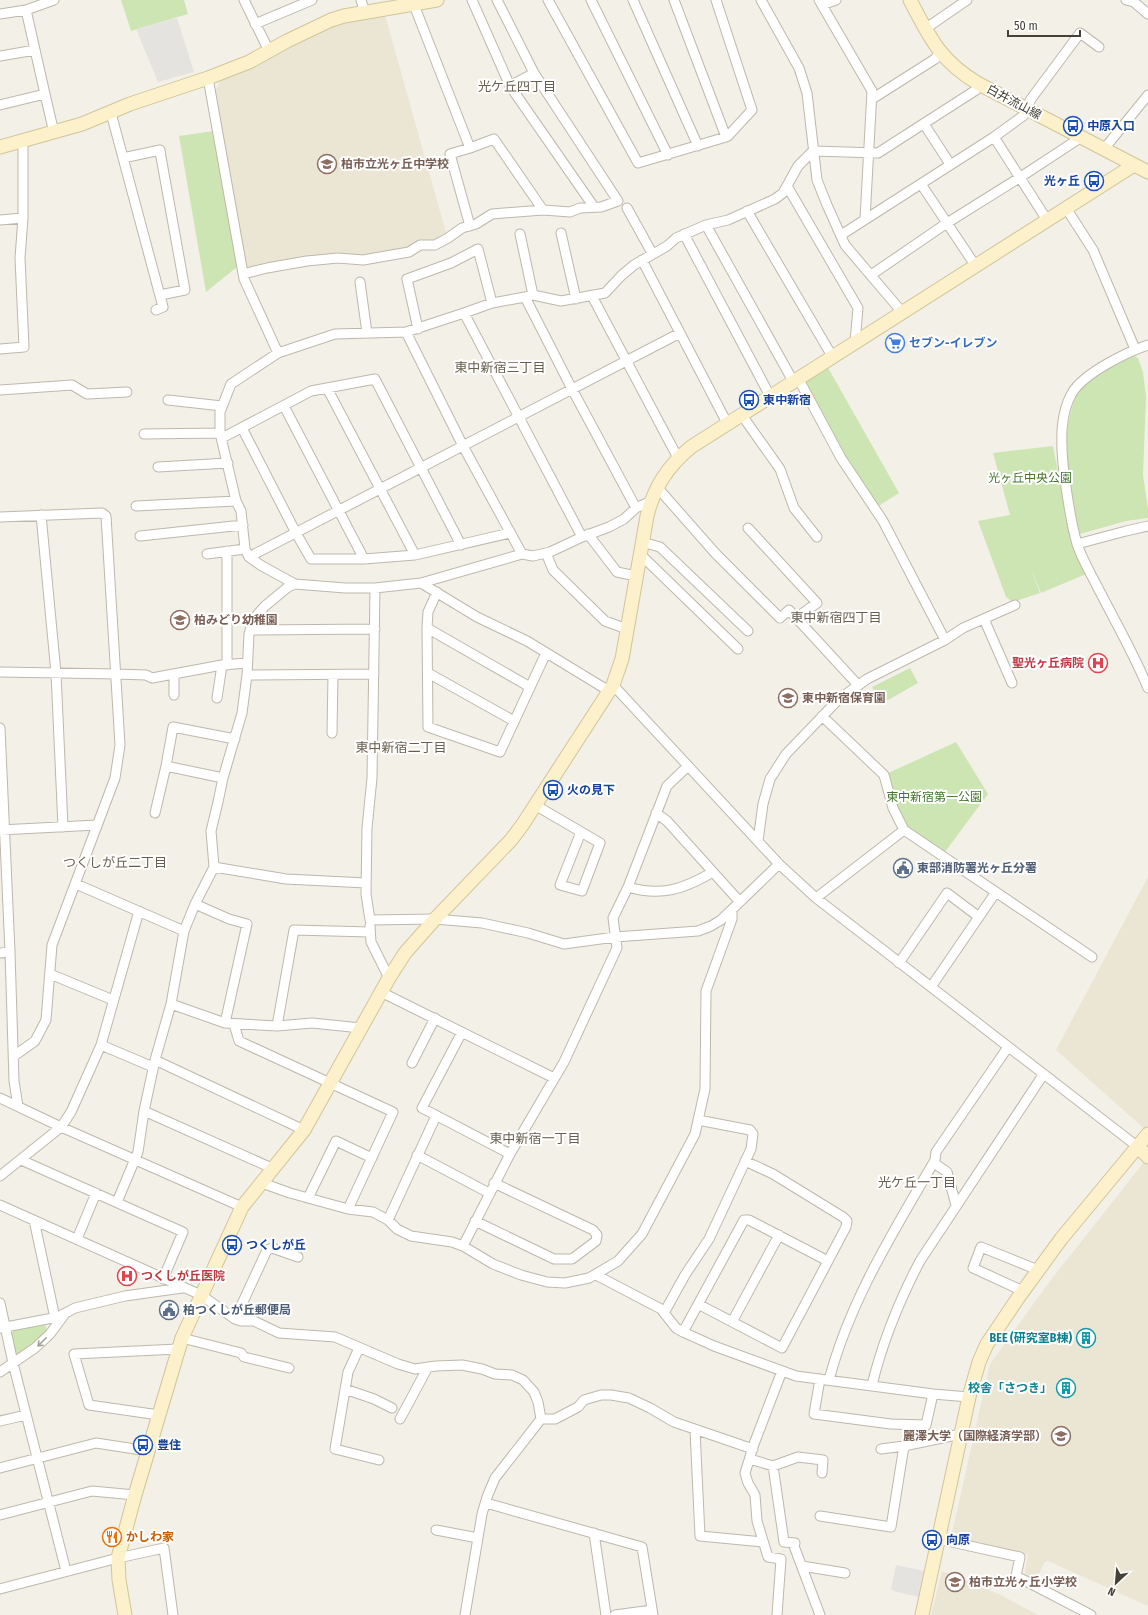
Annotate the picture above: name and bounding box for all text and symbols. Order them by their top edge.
scale bar [1008,12,1080,38]
text: 50 m [1014,19,1038,33]
district label: 光ケ丘四丁目 [478,79,556,94]
street label: 白井流山線 [984,82,1044,122]
bus stop icon: 中原入口 [1062,115,1084,137]
place label: 中原入口 [1087,119,1135,133]
school or university icon: 柏市立光ヶ丘中学校 [316,153,338,175]
place label: 柏市立光ヶ丘中学校 [341,157,449,171]
bus stop icon: 光ヶ丘 [1083,170,1105,192]
place label: 光ヶ丘 [1044,174,1080,188]
supermarket icon: セブン-イレブン [884,332,906,354]
place label: セブン-イレブン [909,336,998,350]
district label: 東中新宿三丁目 [454,360,546,375]
bus stop icon: 東中新宿 [738,389,760,411]
place label: 東中新宿 [763,393,811,407]
park label: 光ヶ丘中央公園 [988,471,1072,485]
school or university icon: 柏みどり幼稚園 [169,609,191,631]
district label: 東中新宿四丁目 [790,610,882,625]
place label: 柏みどり幼稚園 [194,613,278,627]
hospital icon: 聖光ヶ丘病院 [1087,652,1109,674]
place label: 聖光ヶ丘病院 [1012,656,1084,670]
school or university icon: 東中新宿保育園 [777,687,799,709]
place label: 東中新宿保育園 [802,691,886,705]
district label: 東中新宿二丁目 [355,740,447,755]
bus stop icon: 火の見下 [542,779,564,801]
place label: 火の見下 [567,783,615,797]
park label: 東中新宿第一公園 [886,790,982,804]
district label: つくしが丘二丁目 [63,855,167,870]
public building icon: 東部消防署光ヶ丘分署 [892,857,914,879]
place label: 東部消防署光ヶ丘分署 [917,861,1037,875]
district label: 東中新宿一丁目 [489,1131,581,1146]
district label: 光ケ丘一丁目 [878,1175,956,1190]
bus stop icon: つくしが丘 [221,1234,243,1256]
place label: つくしが丘 [246,1238,306,1252]
hospital icon: つくしが丘医院 [116,1265,138,1287]
place label: つくしが丘医院 [141,1269,225,1283]
public building icon: 柏つくしが丘郵便局 [158,1299,180,1321]
place label: 柏つくしが丘郵便局 [183,1303,291,1317]
building icon: BEE (研究室B棟) [1075,1327,1097,1349]
place label: BEE (研究室B棟) [990,1331,1072,1345]
one-way arrow [37,1337,47,1347]
building icon: 校舎「さつき」 [1055,1377,1077,1399]
place label: 校舎「さつき」 [968,1381,1052,1395]
school or university icon: 麗澤大学（国際経済学部） [1050,1425,1072,1447]
place label: 麗澤大学（国際経済学部） [903,1429,1047,1443]
bus stop icon: 豊住 [132,1434,154,1456]
place label: 豊住 [157,1438,181,1452]
restaurant icon: かしわ家 [101,1526,123,1548]
bus stop icon: 向原 [921,1529,943,1551]
place label: かしわ家 [126,1530,174,1544]
place label: 向原 [946,1533,970,1547]
north arrow [1096,1563,1136,1603]
school or university icon: 柏市立光ヶ丘小学校 [944,1571,966,1593]
place label: 柏市立光ヶ丘小学校 [969,1575,1077,1589]
text: N [1106,1584,1118,1599]

